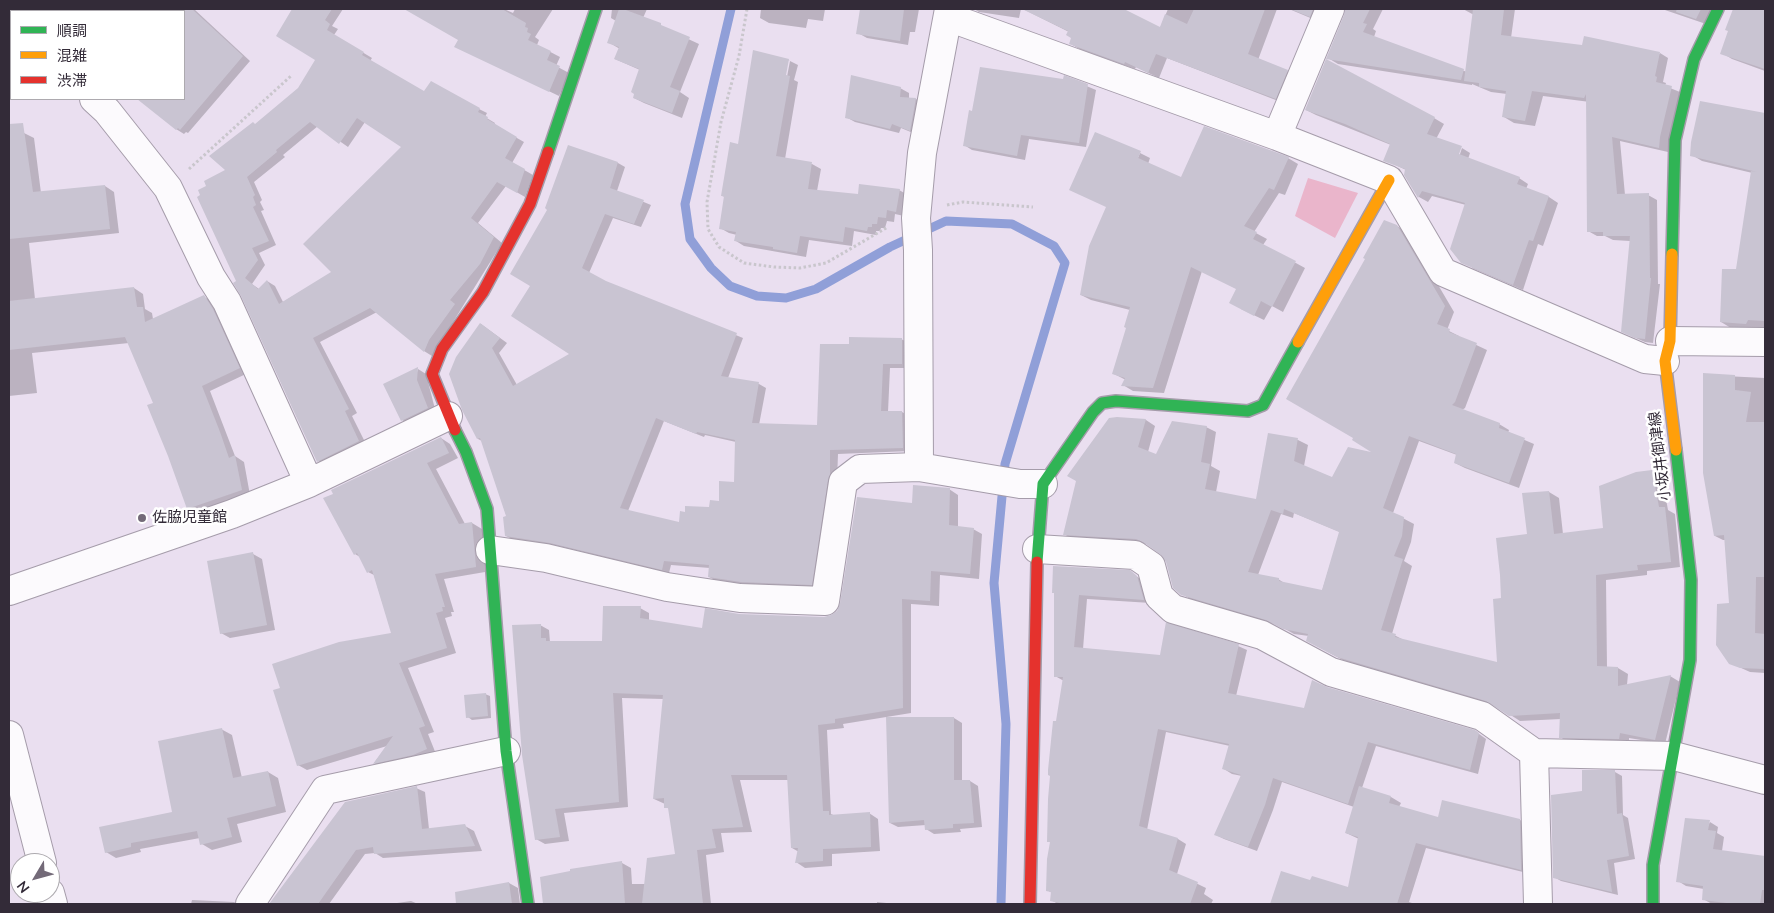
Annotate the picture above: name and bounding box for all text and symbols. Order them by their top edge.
legend [10,10,185,100]
text: 順調 [57,21,87,41]
text: 混雑 [57,46,87,66]
text: 渋滞 [57,71,87,91]
street label: 小坂井御津線 [1647,410,1675,502]
place label: 佐脇児童館 [152,509,227,527]
marker: 佐脇児童館 [136,512,148,524]
north arrow [10,853,60,903]
text: N [13,877,34,897]

